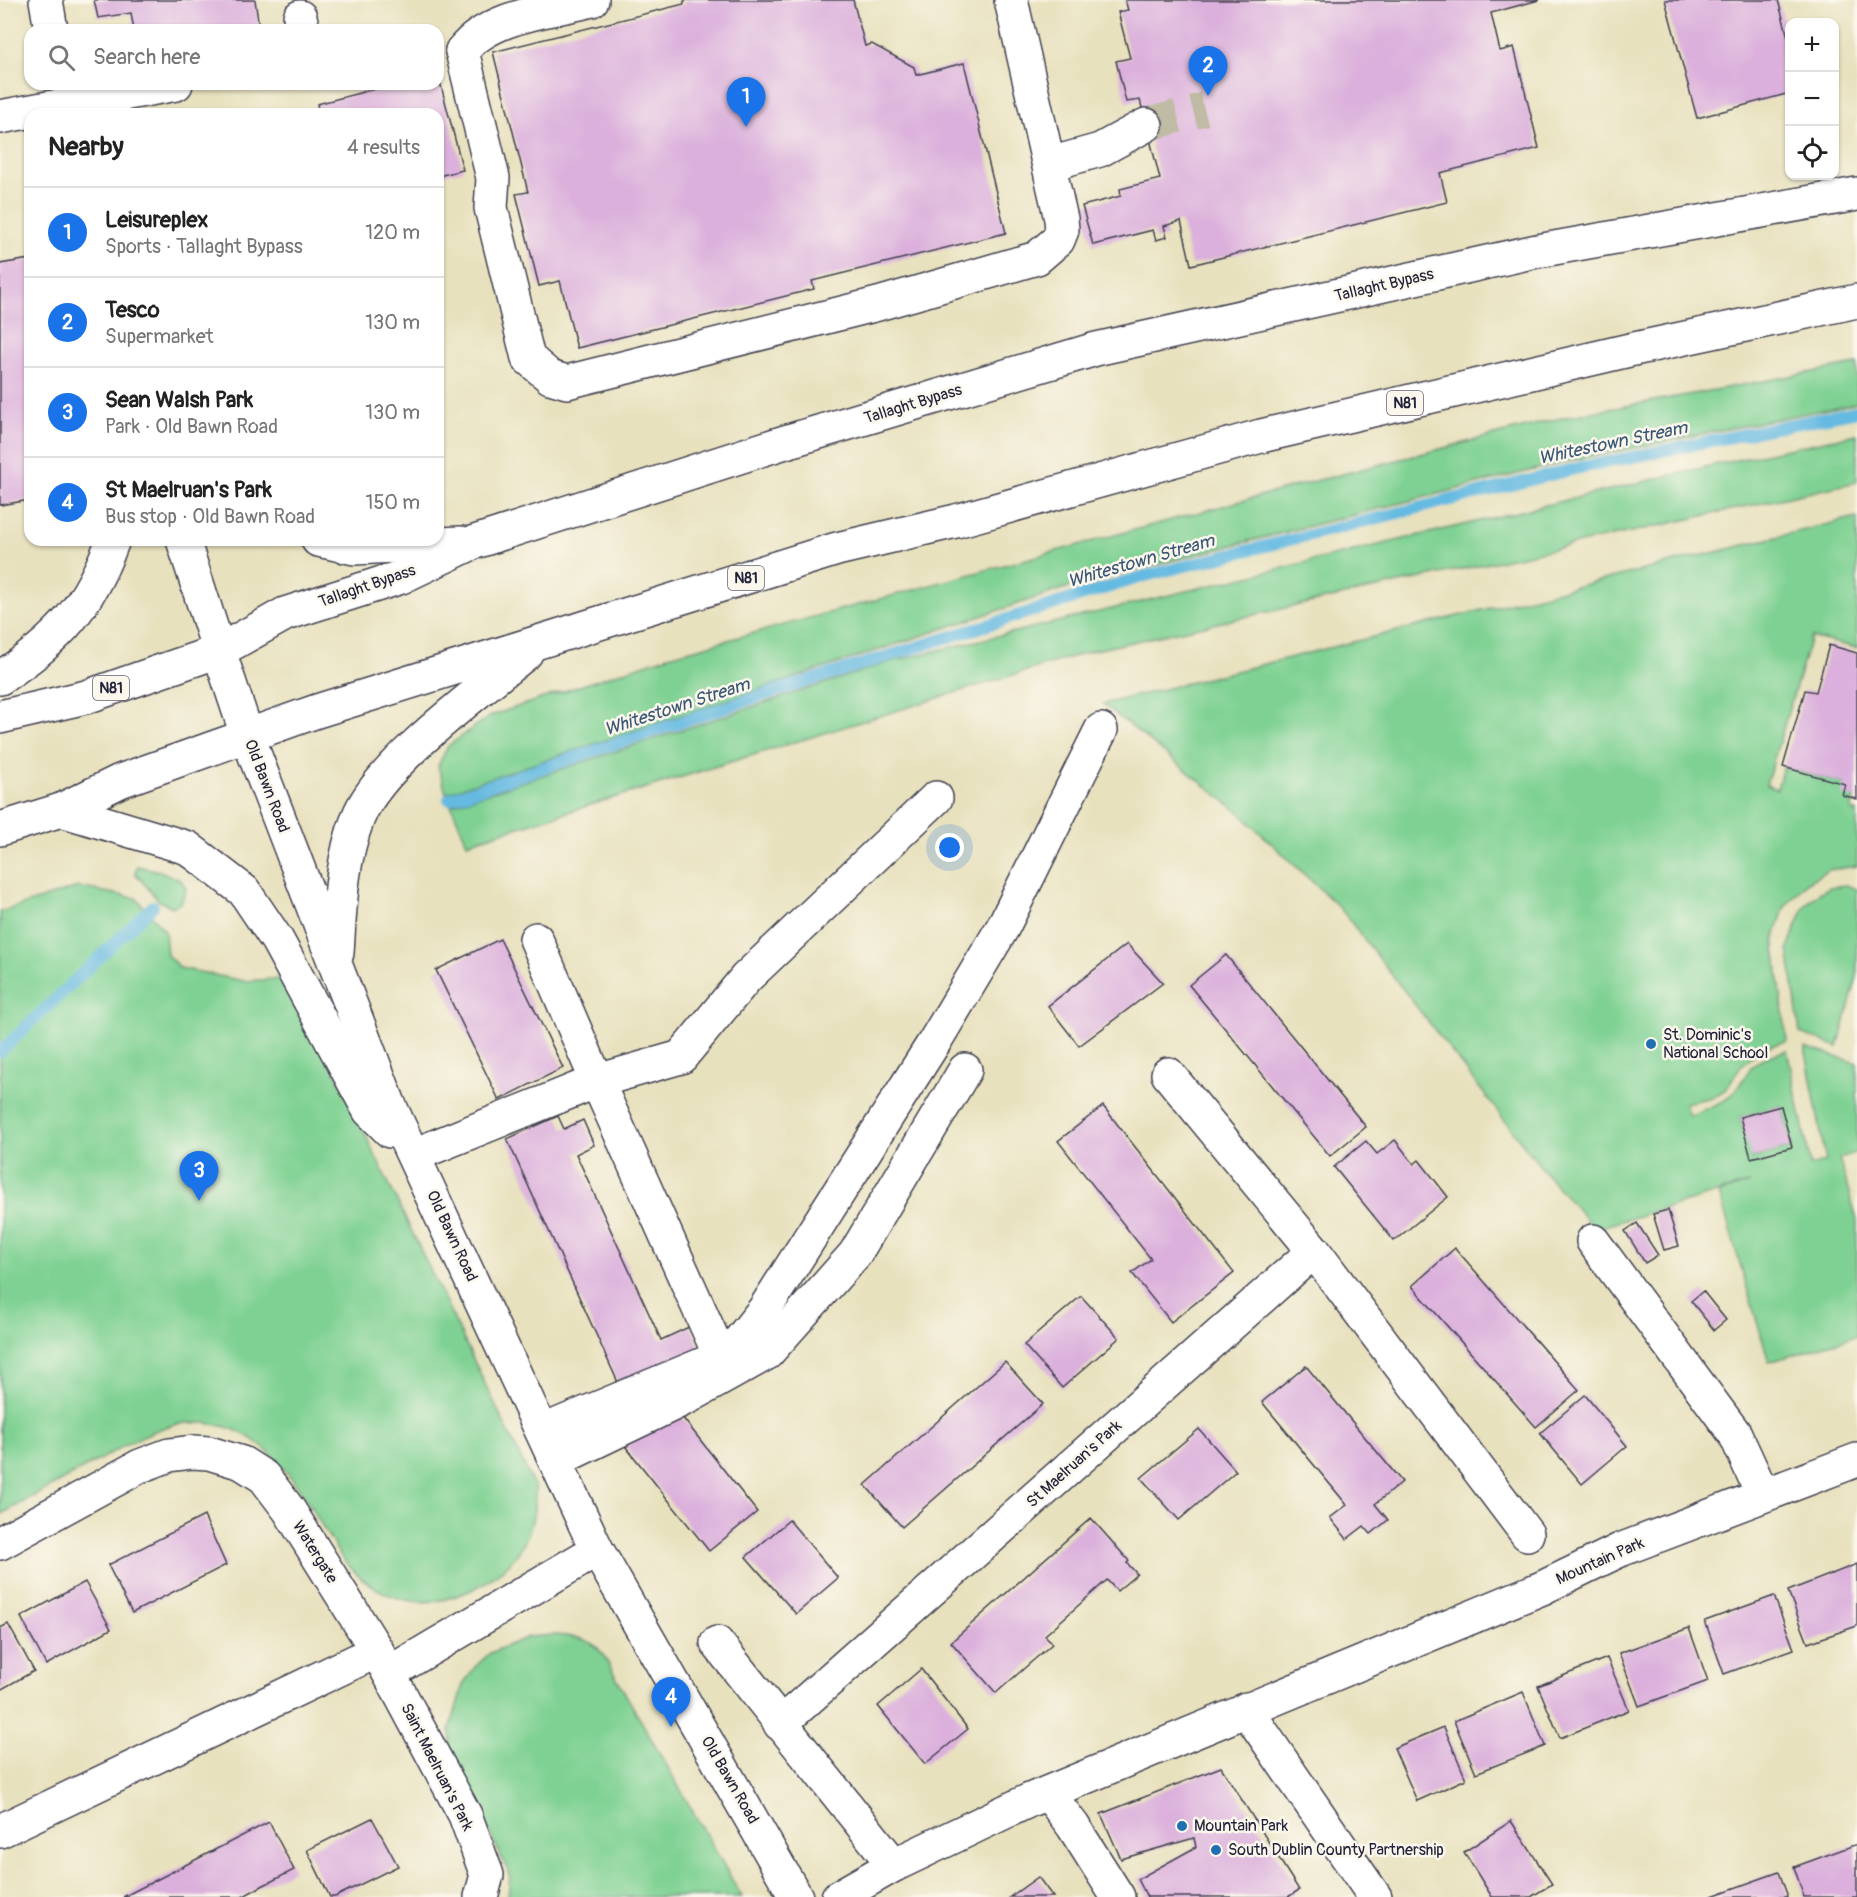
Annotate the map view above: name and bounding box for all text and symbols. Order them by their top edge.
map controls [1785,18,1839,180]
button: + [1785,18,1839,72]
search box [24,24,444,90]
icon: search [45,41,78,74]
text: Search here [93,43,200,71]
pin: 2 [1188,46,1228,96]
button: − [1785,72,1839,126]
pin: 1 [726,78,766,127]
button: locate [1785,126,1839,180]
text: Nearby [48,131,124,163]
text: 4 results [347,135,420,160]
text: Leisureplex [105,206,208,234]
text: 1 [64,220,71,245]
text: 120 m [365,220,420,245]
text: Sports · Tallaght Bypass [105,234,303,259]
street label: Tallaght Bypass [1332,264,1436,306]
text: Tesco [105,296,160,324]
text: 2 [62,310,73,335]
text: 130 m [365,310,420,335]
text: Supermarket [105,324,214,349]
street label: Tallaght Bypass [862,380,964,428]
text: Sean Walsh Park [105,386,253,414]
road number: N81 [1387,391,1423,415]
text: 3 [62,400,73,425]
text: 130 m [365,400,420,425]
text: Park · Old Bawn Road [105,414,278,439]
water label: Whitestown Stream [1537,416,1690,470]
text: St Maelruan's Park [105,476,272,504]
text: 4 [62,490,73,515]
text: 150 m [366,490,420,515]
text: Bus stop · Old Bawn Road [105,504,315,529]
water label: Whitestown Stream [1065,529,1218,593]
street label: Tallaght Bypass [316,560,418,612]
road number: N81 [728,566,764,590]
water label: Whitestown Stream [601,672,754,741]
road number: N81 [93,676,129,700]
street label: Old Bawn Road [240,737,294,835]
your location [935,833,964,862]
place label: St. Dominic's National School [1663,1025,1768,1063]
marker: St. Dominic's National School [1644,1037,1658,1051]
pin: 3 [180,1152,218,1201]
street label: Old Bawn Road [422,1187,482,1285]
street label: St Maelruan's Park [1022,1416,1126,1512]
street label: Watergate [288,1517,342,1587]
street label: Mountain Park [1553,1533,1647,1589]
pin: 4 [652,1678,690,1727]
street label: Saint Maelruan's Park [396,1700,478,1834]
street label: Old Bawn Road [697,1732,763,1828]
place label: Mountain Park [1194,1816,1289,1836]
marker: Mountain Park [1175,1819,1189,1833]
place label: South Dublin County Partnership [1228,1840,1444,1860]
marker: South Dublin County Partnership [1209,1843,1223,1857]

